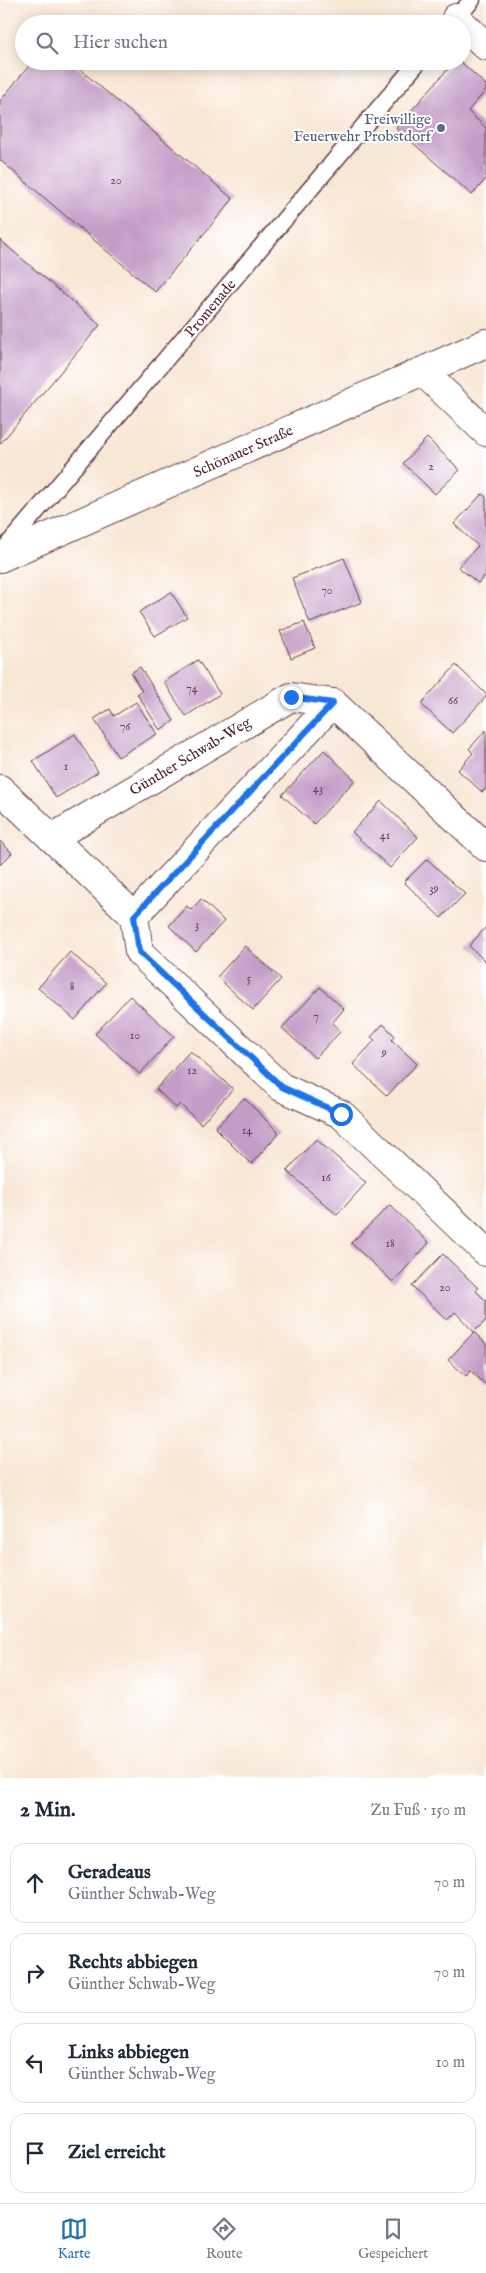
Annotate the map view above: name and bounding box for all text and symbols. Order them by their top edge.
search box [15,15,471,70]
icon: search [33,29,61,57]
text: Hier suchen [73,31,168,55]
place label: Freiwillige Feuerwehr Probstdorf [293,110,434,146]
marker: Freiwillige Feuerwehr Probstdorf [435,122,447,134]
house number: 20 [110,173,122,188]
street label: Promenade [181,275,240,341]
street label: Schönauer Straße [190,421,296,482]
house number: 2 [428,459,434,474]
house number: 70 [321,583,333,598]
house number: 74 [186,681,198,696]
route end [280,686,303,709]
house number: 66 [448,693,459,708]
street label: Günther Schwab-Weg [126,712,255,800]
house number: 76 [120,719,131,734]
house number: 1 [64,759,68,774]
house number: 43 [313,781,323,796]
house number: 41 [380,828,390,843]
house number: 39 [429,881,439,896]
house number: 3 [195,917,199,932]
house number: 5 [247,971,252,986]
house number: 8 [70,979,75,994]
house number: 7 [313,1009,319,1024]
house number: 10 [130,1028,140,1043]
house number: 9 [380,1045,387,1060]
house number: 12 [187,1063,197,1078]
route start [330,1103,353,1126]
house number: 14 [242,1123,252,1138]
house number: 16 [321,1170,332,1185]
house number: 18 [385,1236,395,1251]
house number: 20 [439,1280,451,1295]
text: 2 Min. [20,1797,76,1824]
text: Zu Fuß · 150 m [370,1801,466,1821]
text: Geradeaus [68,1861,151,1885]
icon: ahead [21,1869,49,1897]
text: 70 m [434,1873,465,1893]
text: Günther Schwab-Weg [68,1885,215,1905]
text: Rechts abbiegen [68,1951,198,1975]
icon: right [21,1959,49,1987]
text: 70 m [434,1963,465,1983]
text: Günther Schwab-Weg [68,1975,215,1995]
text: Links abbiegen [68,2041,189,2065]
icon: left [21,2049,49,2077]
text: 10 m [435,2053,465,2073]
text: Günther Schwab-Weg [68,2065,215,2085]
icon: arrive [21,2139,49,2167]
text: Ziel erreicht [68,2141,166,2165]
tab: Karte [58,2215,90,2263]
tab: Route [206,2215,243,2263]
tab: Gespeichert [358,2215,428,2263]

